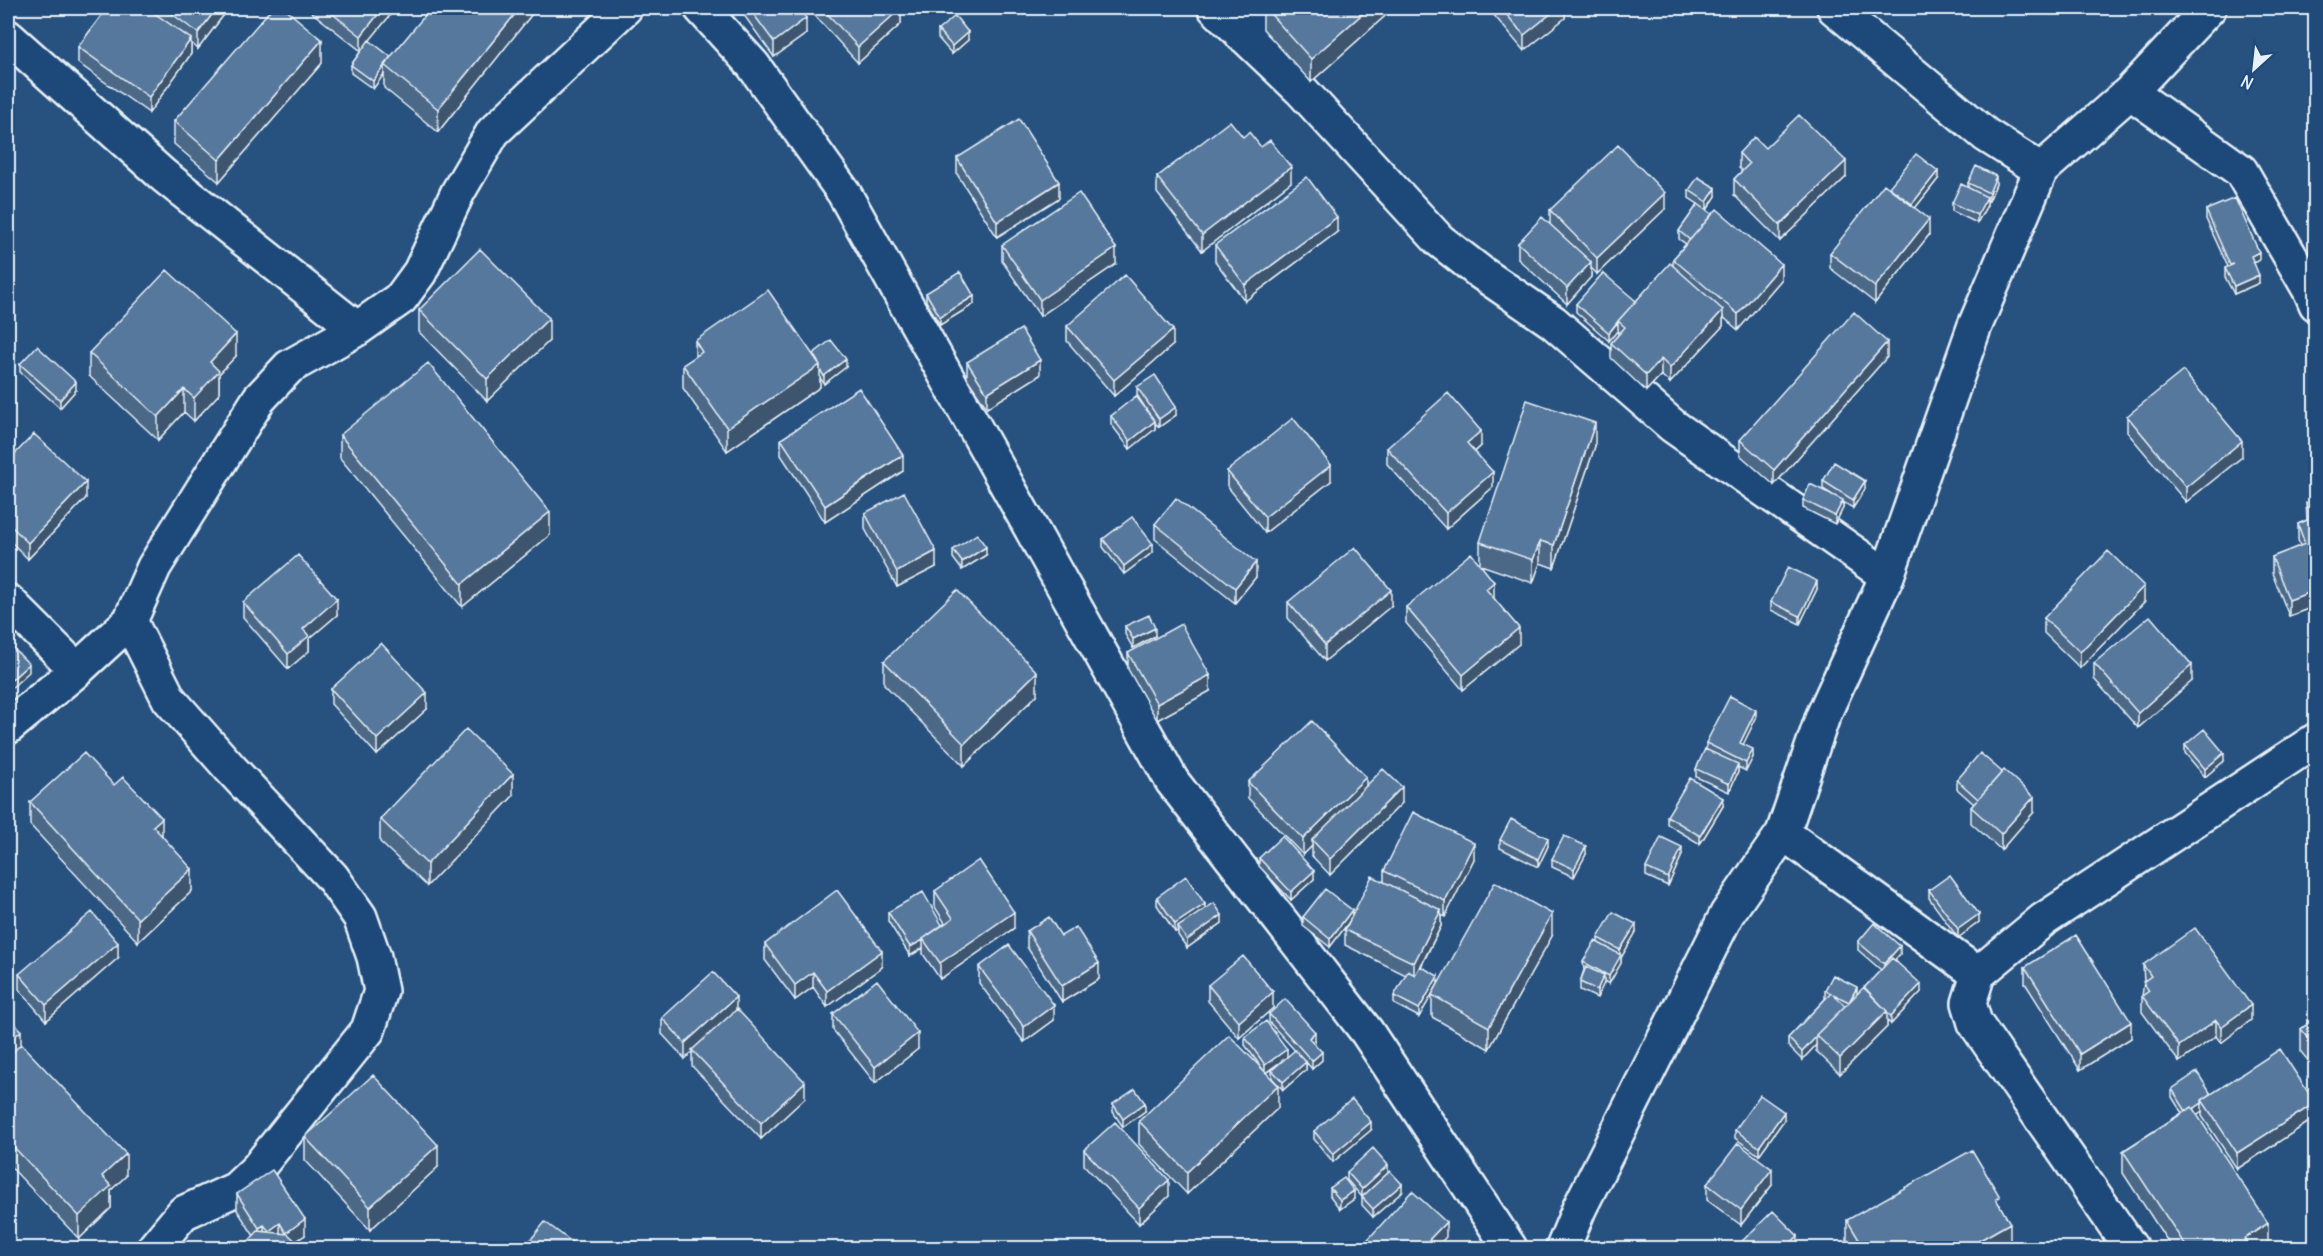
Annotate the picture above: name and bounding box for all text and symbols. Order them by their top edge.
north arrow [2224,39,2284,99]
text: N [2238,71,2257,94]

